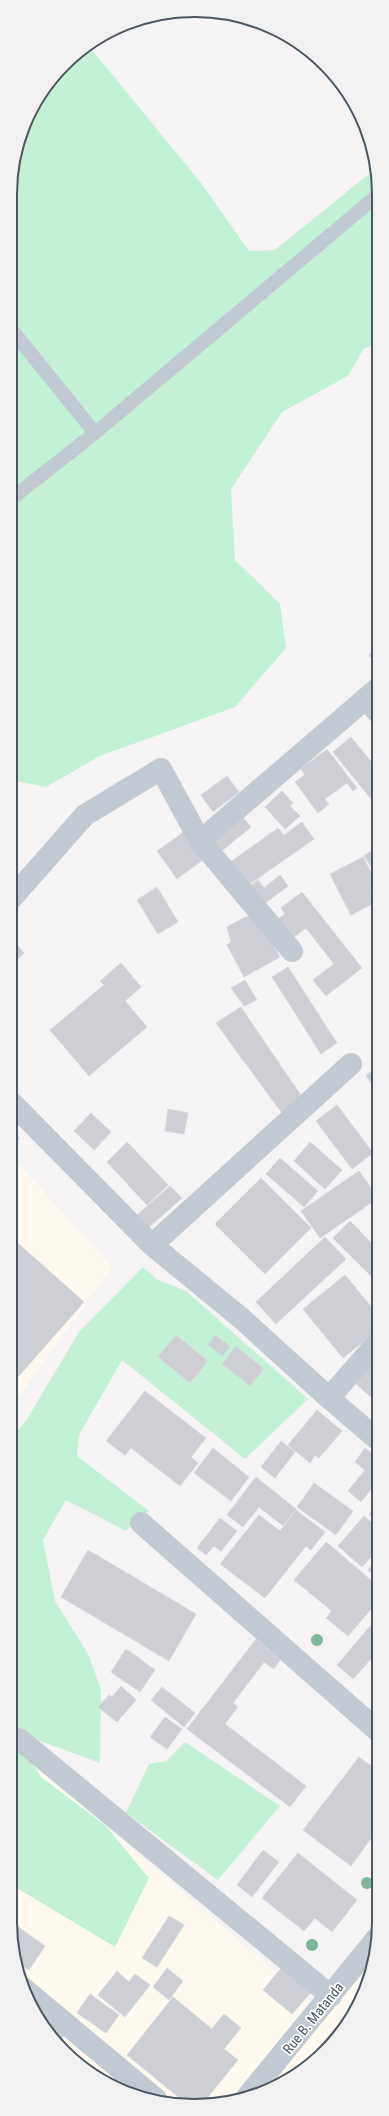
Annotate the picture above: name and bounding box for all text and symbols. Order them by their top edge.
street label: Rue B. Matanda [279,1979,347,2057]

